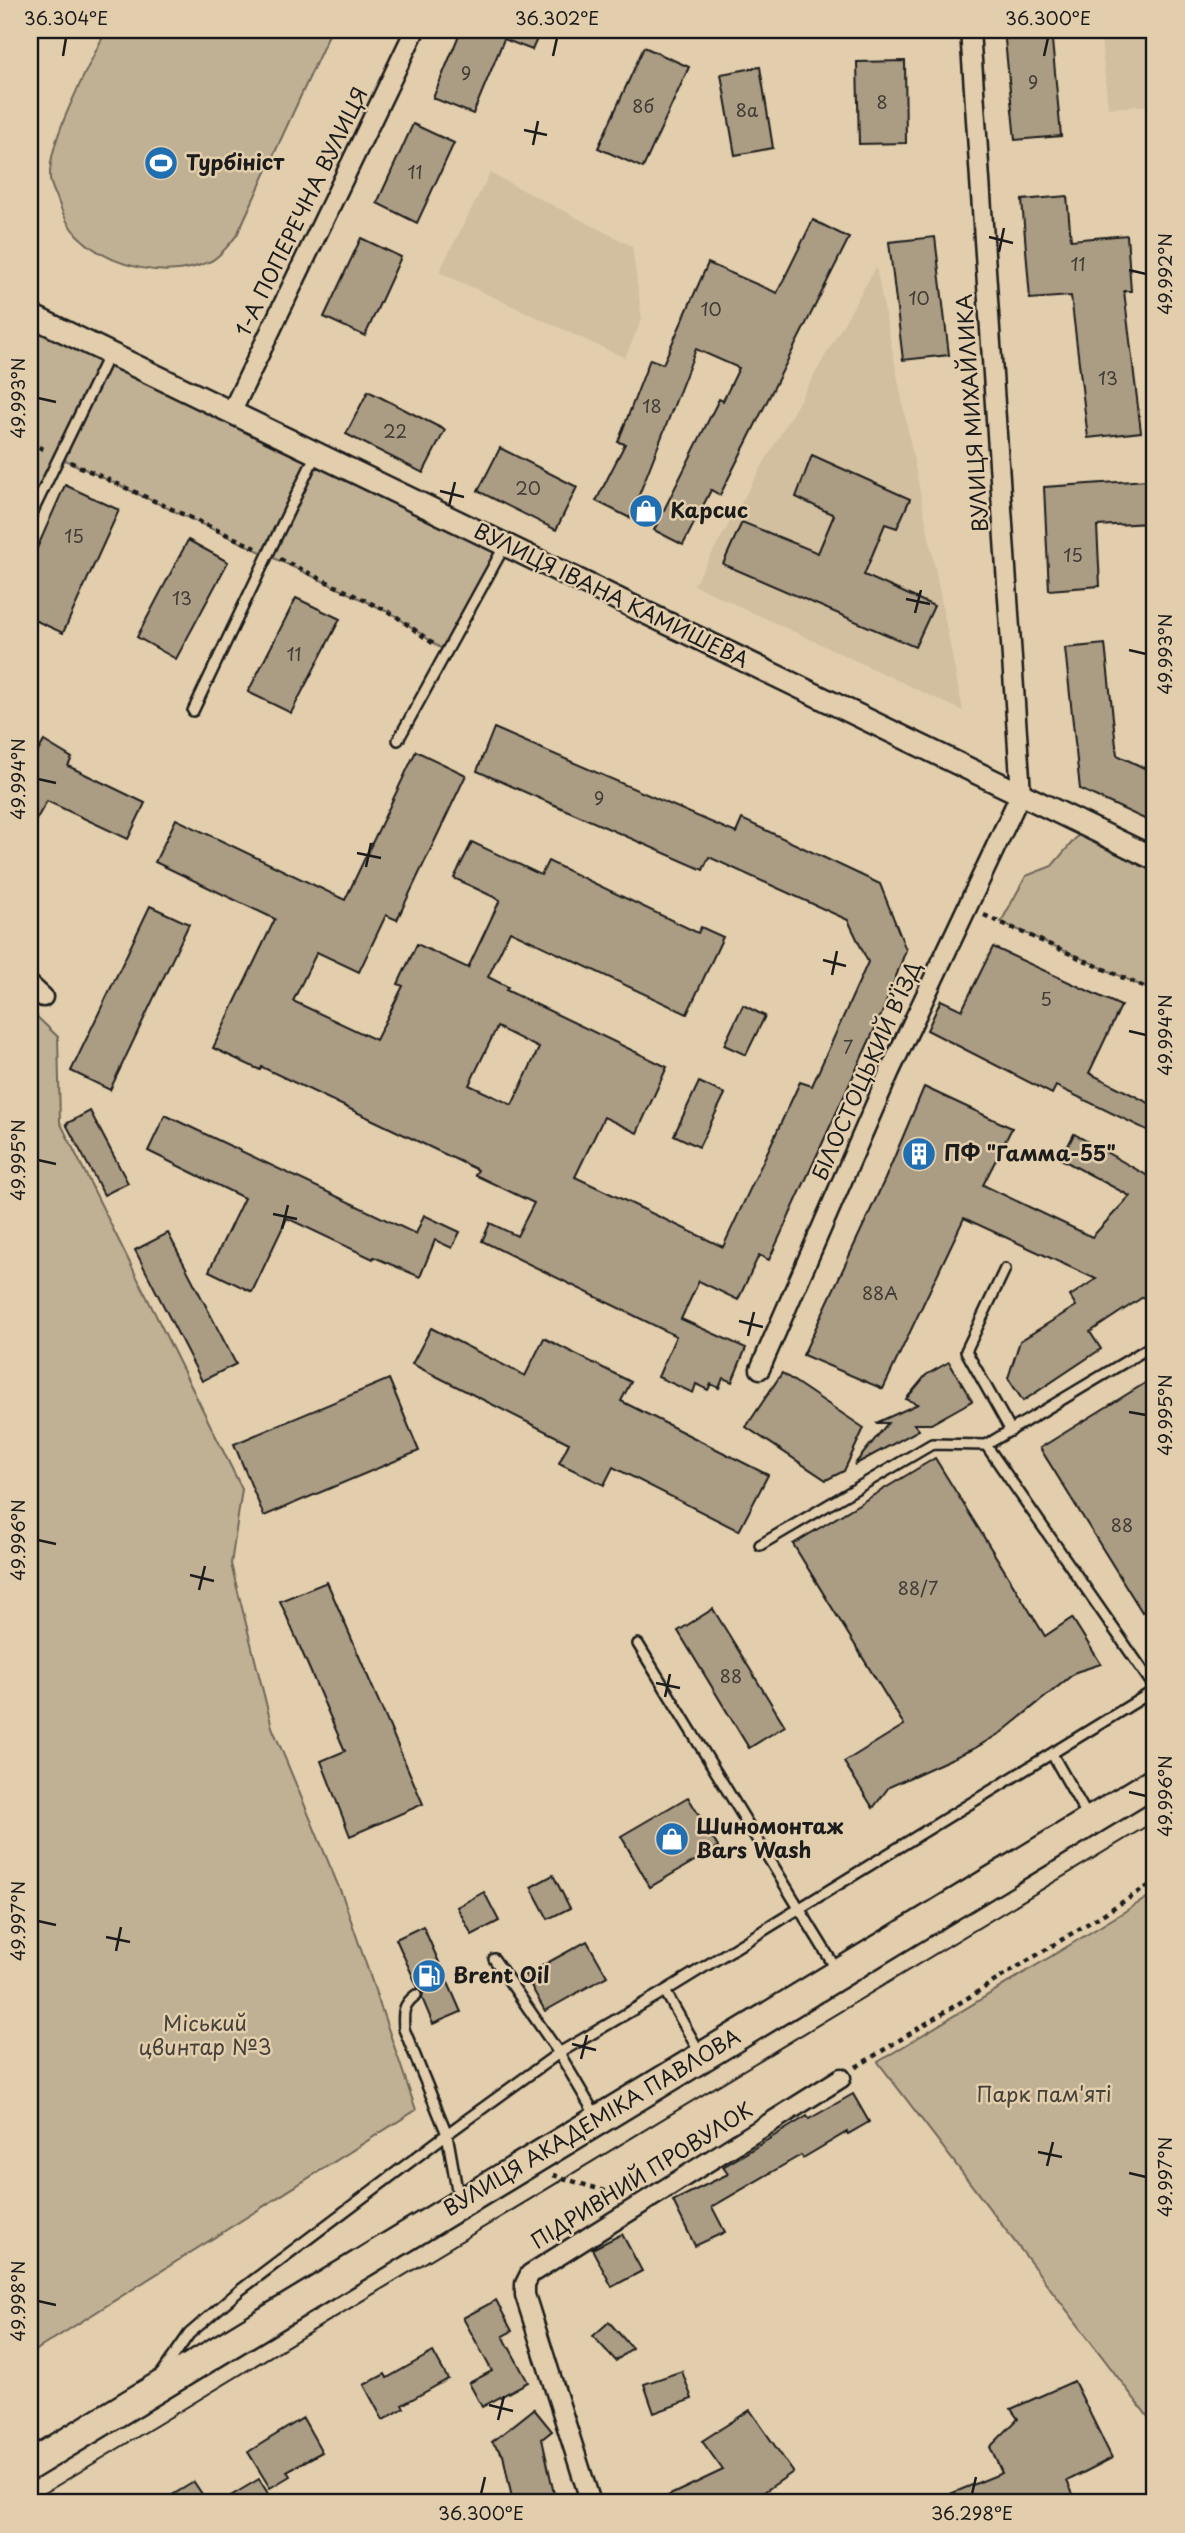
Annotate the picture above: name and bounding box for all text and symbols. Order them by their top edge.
text: 36.304°E [24,4,108,31]
text: 36.302°E [515,4,599,31]
text: 36.300°E [1005,4,1091,31]
house number: 9 [461,59,471,86]
house number: 9 [1028,68,1038,95]
street label: 1-А ПОПЕРЕЧНА ВУЛИЦЯ [226,81,375,341]
house number: 8 [876,88,888,115]
house number: 8б [632,92,654,119]
house number: 8а [736,96,759,123]
sports icon: Турбініст [142,144,180,182]
place label: Турбініст [186,145,285,177]
house number: 11 [407,158,423,185]
text: 49.992°N [1151,233,1178,315]
house number: 11 [1070,250,1086,277]
house number: 10 [908,284,930,311]
street label: ВУЛИЦЯ МИХАЙЛИКА [947,293,995,533]
house number: 10 [700,295,722,322]
text: 49.993°N [4,357,31,439]
house number: 13 [1098,364,1118,391]
house number: 18 [642,392,662,419]
house number: 22 [383,417,407,444]
house number: 20 [515,474,541,501]
shop icon: Карсис [627,492,665,530]
place label: Карсис [670,493,748,525]
street label: ВУЛИЦЯ ІВАНА КАМИШЕВА [469,514,755,675]
house number: 15 [64,522,84,549]
house number: 15 [1063,541,1083,568]
house number: 13 [172,584,192,611]
text: 49.993°N [1151,613,1178,695]
house number: 11 [286,640,302,667]
text: 49.994°N [4,738,31,820]
house number: 9 [594,784,604,811]
street label: БІЛОСТОЦЬКИЙ В’ЇЗД [802,955,928,1185]
house number: 5 [1040,985,1052,1012]
text: 49.994°N [1151,994,1178,1076]
house number: 7 [843,1033,853,1060]
text: 49.995°N [4,1119,31,1201]
building icon: ПФ "Гамма-55" [900,1135,938,1173]
place label: ПФ "Гамма-55" [944,1136,1116,1168]
house number: 88А [862,1279,898,1306]
text: 49.995°N [1151,1374,1178,1456]
text: 49.996°N [4,1499,31,1581]
house number: 88 [1111,1511,1133,1538]
house number: 88/7 [898,1574,938,1601]
house number: 88 [720,1662,742,1689]
text: 49.996°N [1151,1755,1178,1837]
place label: Шиномонтаж Bars Wash [696,1809,844,1865]
shop icon: Шиномонтаж Bars Wash [653,1820,691,1858]
text: 49.997°N [4,1881,31,1961]
fuel station icon: Brent Oil [410,1957,448,1995]
place label: Brent Oil [453,1958,549,1990]
park label: Міський цвинтар №3 [138,2006,272,2062]
street label: ВУЛИЦЯ АКАДЕМІКА ПАВЛОВА [436,2020,746,2223]
park label: Парк пам'яті [976,2077,1112,2109]
street label: ПІДРИВНИЙ ПРОВУЛОК [524,2093,758,2256]
text: 49.997°N [1151,2137,1178,2217]
text: 49.998°N [4,2260,31,2342]
text: 36.300°E [438,2499,524,2526]
text: 36.298°E [931,2499,1013,2526]

